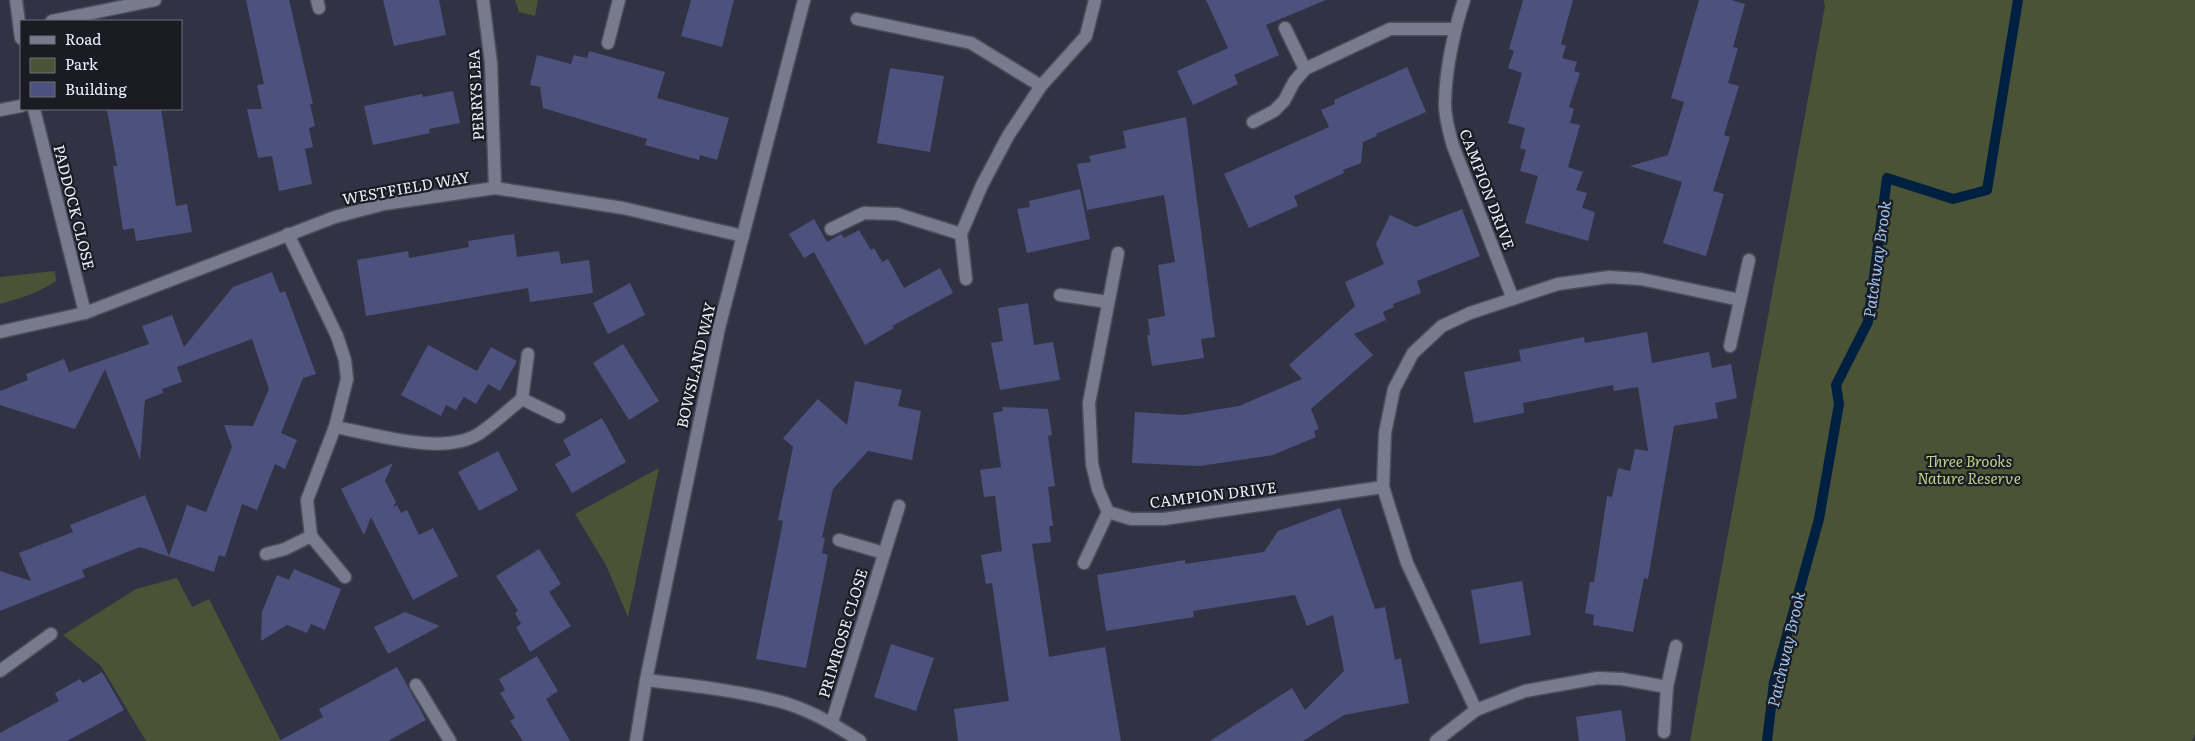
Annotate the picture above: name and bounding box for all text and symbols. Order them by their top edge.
legend [20,20,182,110]
text: Road [65,27,101,50]
street label: PERRYS LEA [461,49,489,141]
text: Park [65,52,99,75]
text: Building [65,77,127,100]
street label: CAMPION DRIVE [1454,125,1522,253]
street label: PADDOCK CLOSE [48,142,102,272]
street label: WESTFIELD WAY [340,164,472,210]
water label: Patchway Brook [1856,199,1896,319]
street label: BOWSLAND WAY [669,300,721,430]
park label: Three Brooks Nature Reserve [1917,449,2021,489]
street label: CAMPION DRIVE [1148,475,1278,513]
street label: PRIMROSE CLOSE [811,566,873,700]
water label: Patchway Brook [1760,589,1810,709]

